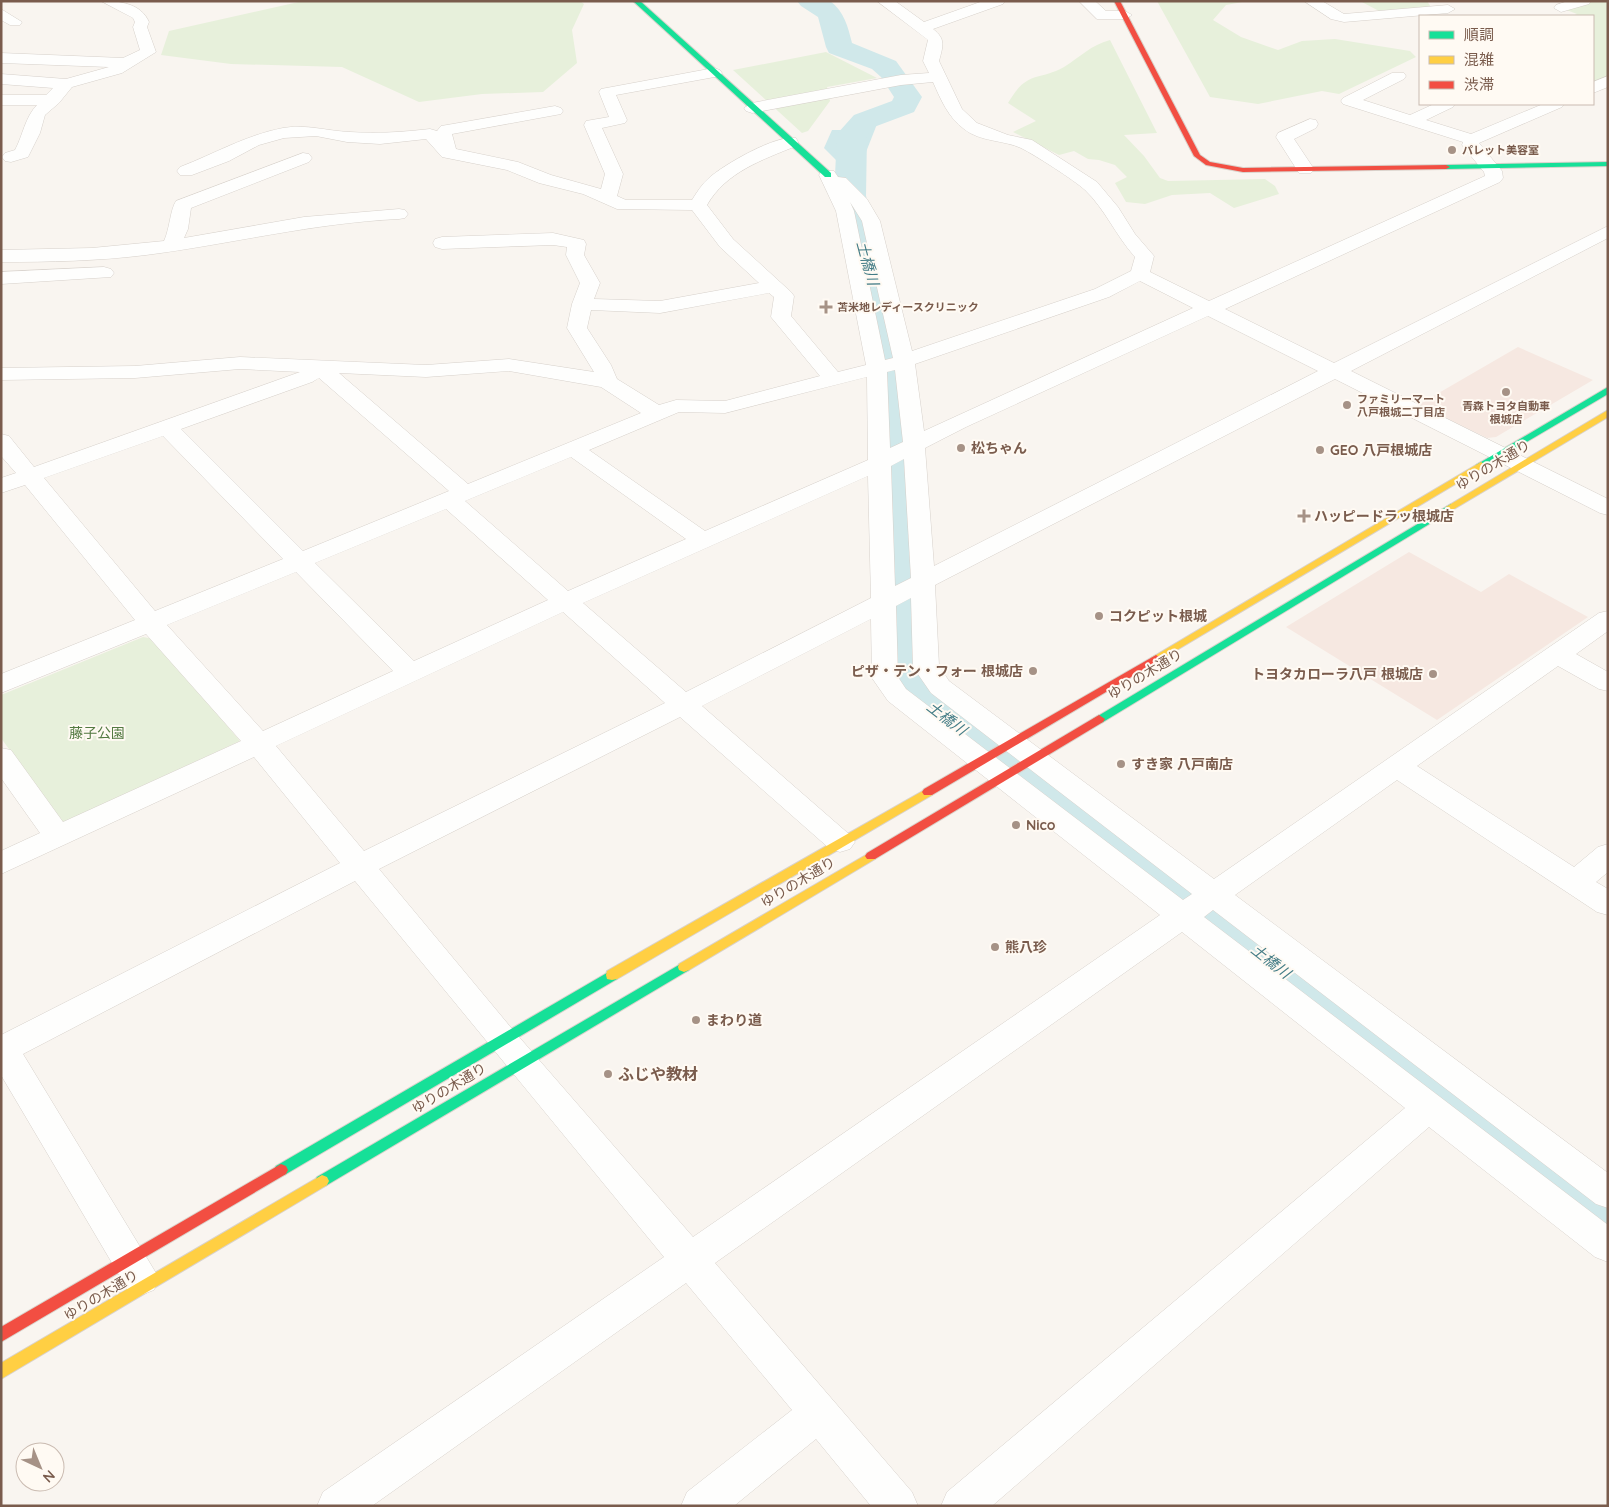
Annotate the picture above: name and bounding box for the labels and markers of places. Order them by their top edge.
place label: パレット美容室 [1462,143,1539,157]
marker: パレット美容室 [1446,144,1458,156]
marker: 苫米地レディースクリニック [819,300,833,314]
place label: 苫米地レディースクリニック [837,300,979,314]
marker: 青森トヨタ自動車 根城店 [1500,386,1512,398]
place label: ファミリーマート 八戸根城二丁目店 [1357,392,1445,419]
marker: ファミリーマート 八戸根城二丁目店 [1341,399,1353,411]
place label: 青森トヨタ自動車 根城店 [1462,399,1550,426]
place label: 松ちゃん [971,439,1027,457]
place label: GEO 八戸根城店 [1330,441,1432,459]
marker: 松ちゃん [955,442,967,454]
marker: GEO 八戸根城店 [1314,444,1326,456]
place label: ハッピードラッ根城店 [1314,507,1454,525]
marker: ハッピードラッ根城店 [1298,510,1310,522]
place label: コクピット根城 [1109,607,1207,625]
marker: コクピット根城 [1093,610,1105,622]
place label: ピザ・テン・フォー 根城店 [851,662,1023,680]
marker: ピザ・テン・フォー 根城店 [1027,665,1039,677]
place label: トヨタカローラ八戸 根城店 [1251,665,1423,683]
marker: トヨタカローラ八戸 根城店 [1427,668,1439,680]
place label: すき家 八戸南店 [1131,755,1233,773]
marker: すき家 八戸南店 [1115,758,1127,770]
place label: Nico [1026,816,1056,834]
marker: Nico [1010,819,1022,831]
place label: 熊八珍 [1005,938,1047,956]
marker: 熊八珍 [989,941,1001,953]
place label: まわり道 [706,1011,762,1029]
marker: まわり道 [690,1014,702,1026]
place label: ふじや教材 [618,1064,698,1084]
marker: ふじや教材 [602,1068,614,1080]

